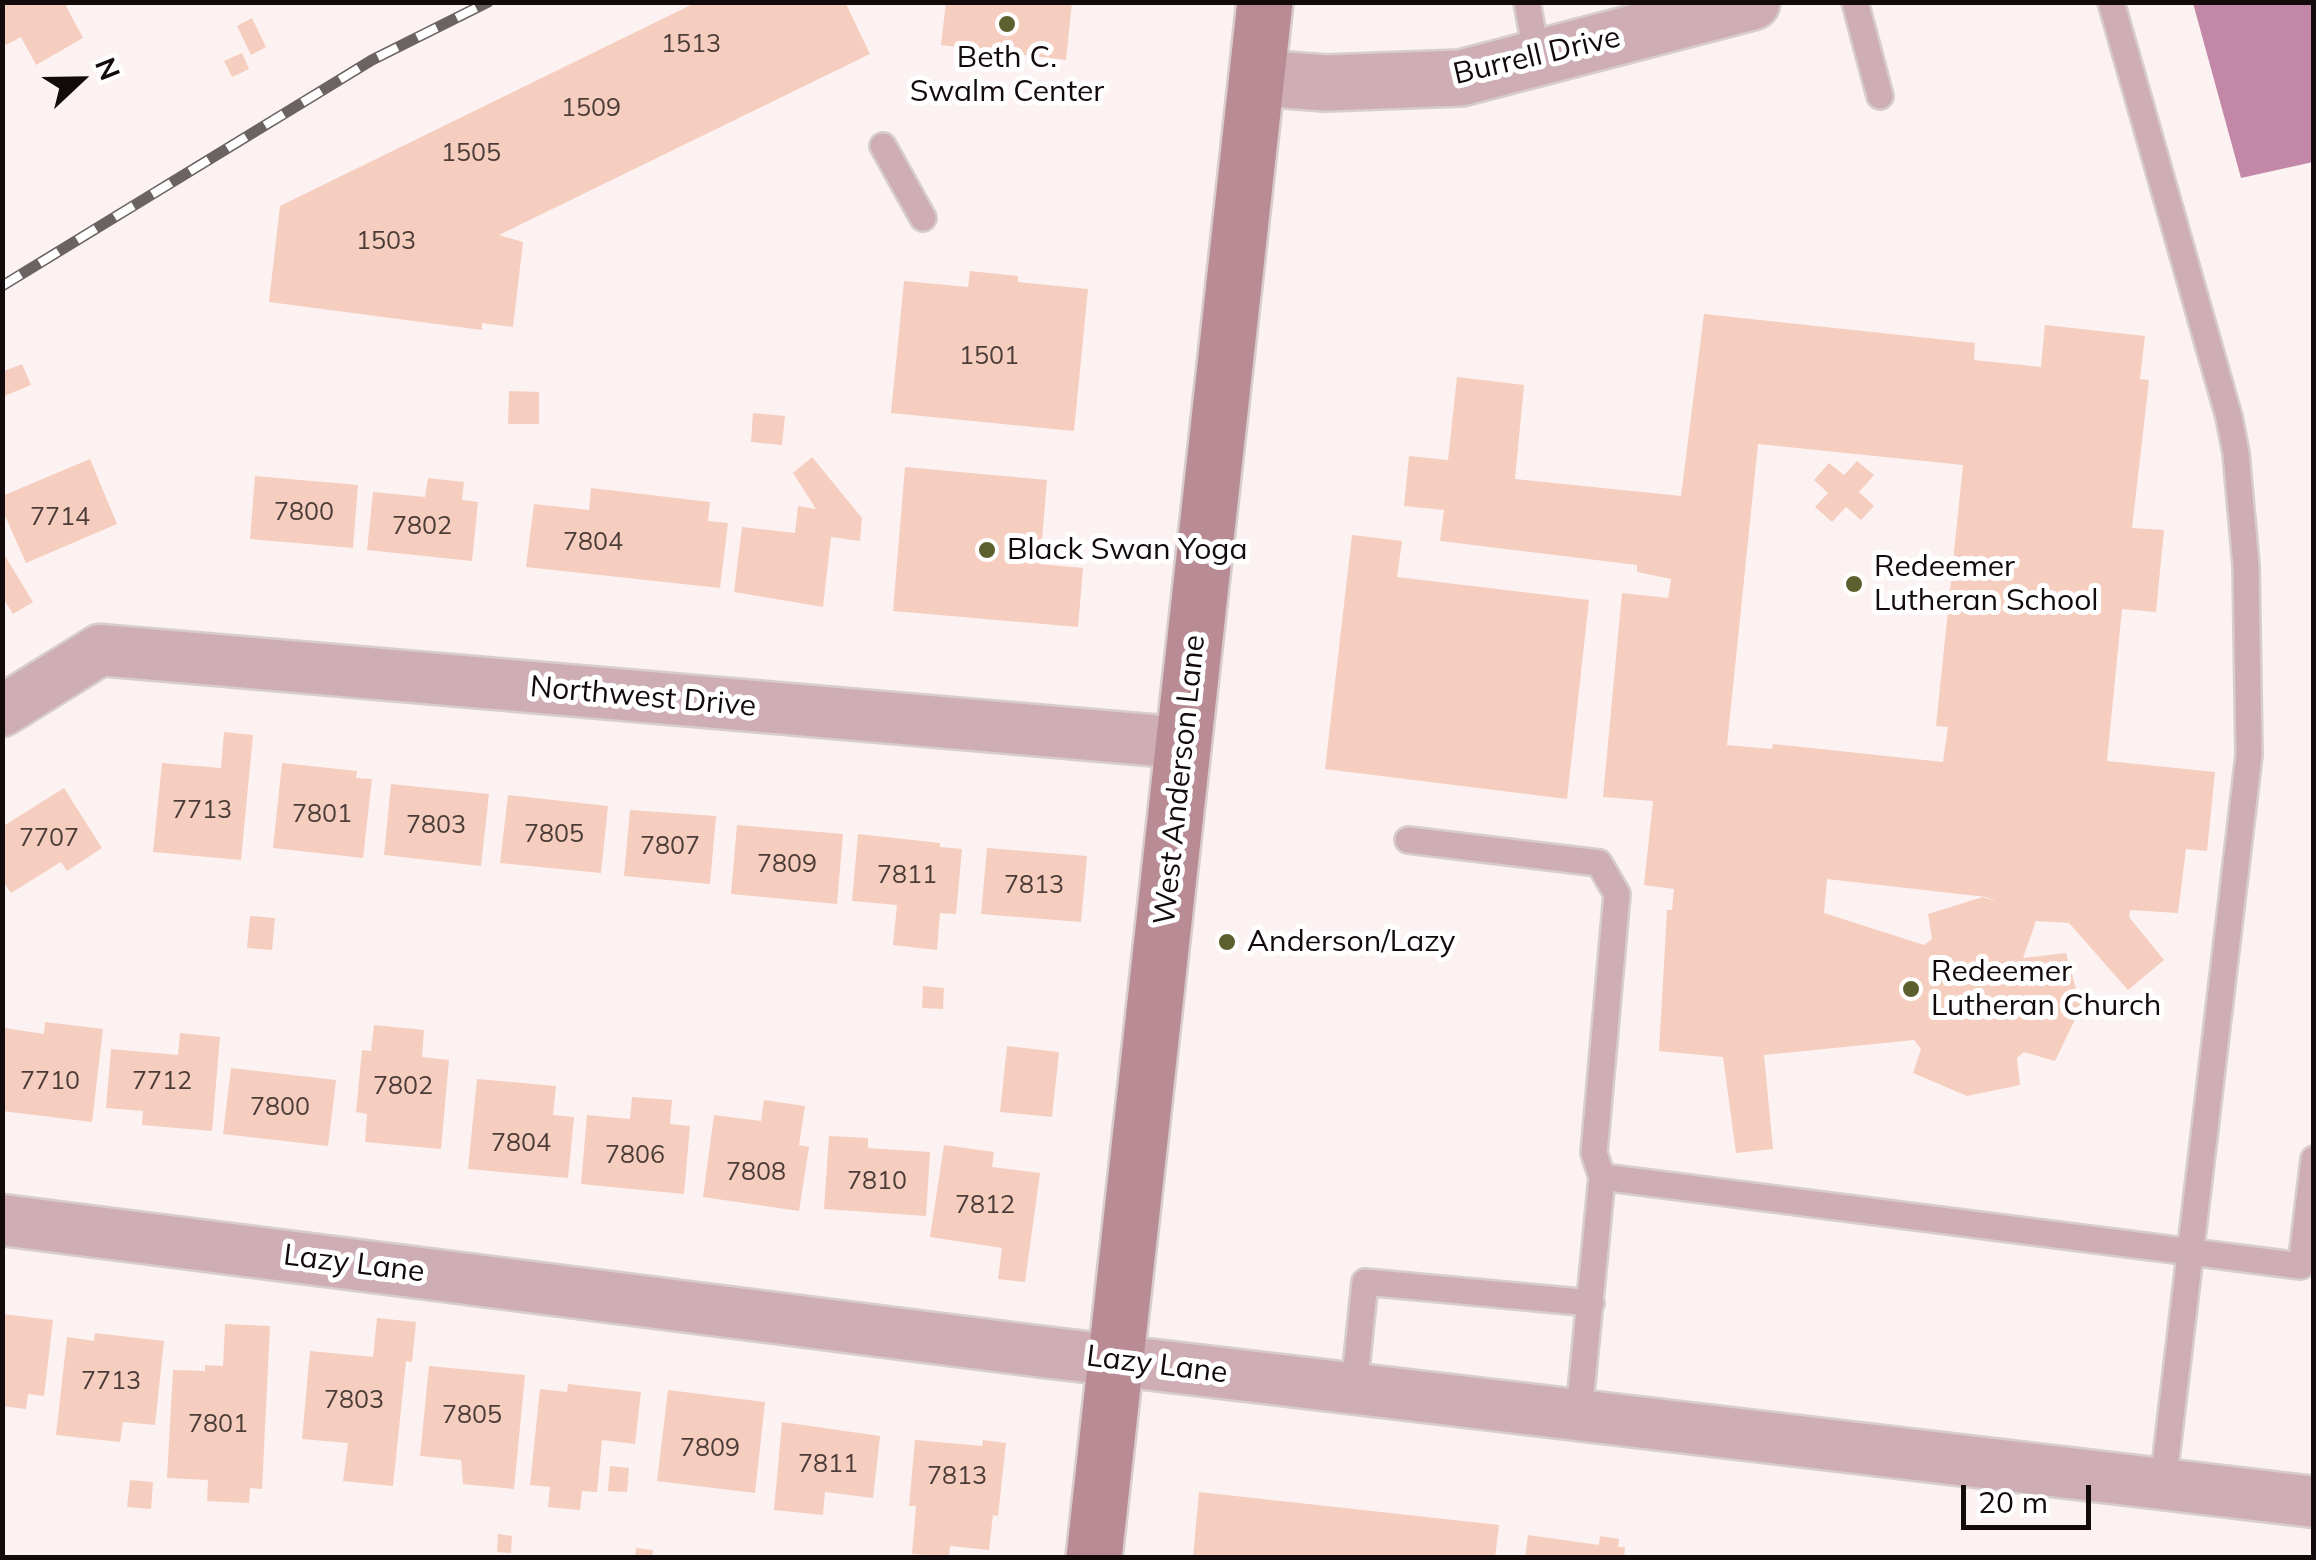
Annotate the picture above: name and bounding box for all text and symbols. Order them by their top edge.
marker: Beth C. Swalm Center [996,13,1018,35]
street label: Burrell Drive [1450,19,1624,93]
house number: 1513 [661,29,721,59]
north arrow [30,30,130,130]
place label: Beth C. Swalm Center [910,40,1104,110]
text: N [88,52,128,85]
house number: 1509 [561,93,621,123]
house number: 1505 [441,138,501,168]
house number: 1503 [356,226,416,256]
house number: 1501 [959,341,1019,371]
house number: 7800 [274,497,334,527]
house number: 7714 [30,502,90,532]
house number: 7802 [392,511,452,541]
house number: 7804 [563,527,623,557]
place label: Black Swan Yoga [1007,532,1247,568]
marker: Black Swan Yoga [976,539,998,561]
place label: Redeemer Lutheran School [1874,549,2098,620]
marker: Redeemer Lutheran School [1843,573,1865,595]
street label: West Anderson Lane [1147,633,1213,927]
street label: Northwest Drive [528,669,758,725]
house number: 7713 [172,795,232,825]
house number: 7801 [292,799,352,829]
house number: 7803 [406,810,466,840]
house number: 7805 [524,819,584,849]
house number: 7707 [19,823,79,853]
house number: 7807 [640,831,700,861]
house number: 7809 [757,849,817,879]
house number: 7811 [877,860,937,890]
house number: 7813 [1004,870,1064,900]
place label: Anderson/Lazy [1247,924,1456,960]
marker: Anderson/Lazy [1216,931,1238,953]
place label: Redeemer Lutheran Church [1931,954,2161,1024]
marker: Redeemer Lutheran Church [1900,978,1922,1000]
house number: 7710 [20,1066,80,1096]
house number: 7712 [132,1066,192,1096]
house number: 7802 [373,1071,433,1101]
house number: 7800 [250,1092,310,1122]
house number: 7804 [491,1128,551,1158]
house number: 7806 [605,1140,665,1170]
house number: 7808 [726,1157,786,1187]
house number: 7810 [847,1166,907,1196]
house number: 7812 [955,1190,1015,1220]
street label: Lazy Lane [281,1237,427,1291]
street label: Lazy Lane [1084,1338,1230,1392]
house number: 7713 [81,1366,141,1396]
house number: 7803 [324,1385,384,1415]
house number: 7805 [442,1400,502,1430]
house number: 7801 [188,1409,248,1439]
house number: 7809 [680,1433,740,1463]
house number: 7811 [798,1449,858,1479]
house number: 7813 [927,1461,987,1491]
scale bar [1966,1465,2096,1527]
text: 20 m [1978,1483,2048,1521]

